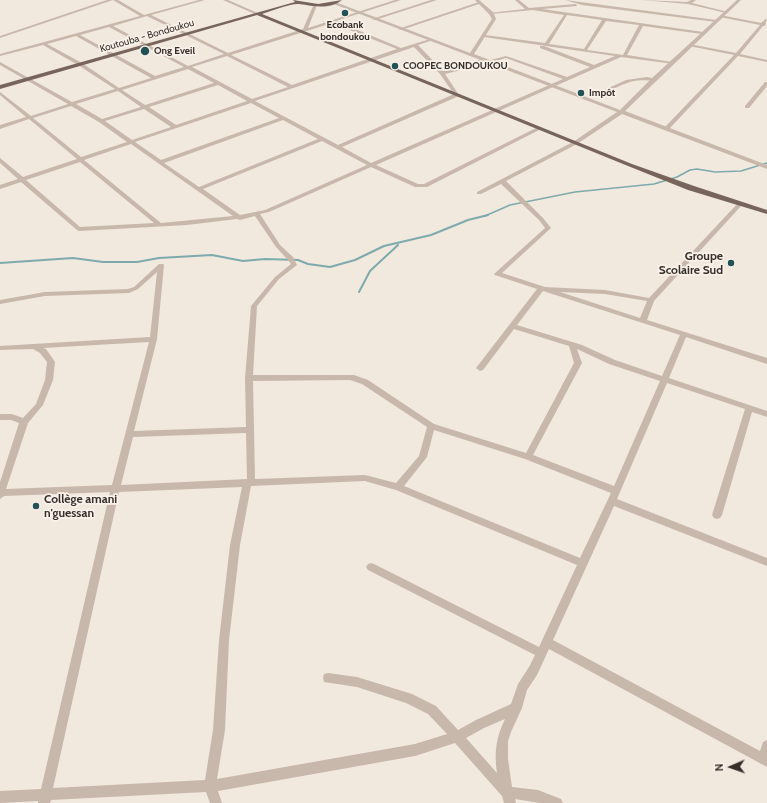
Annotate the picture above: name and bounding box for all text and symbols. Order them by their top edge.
marker: Ecobank bondoukou [340,8,350,18]
street label: Koutouba - Bondoukou [98,17,196,55]
place label: Ecobank bondoukou [320,19,370,42]
marker: Ong Eveil [139,45,151,57]
place label: Ong Eveil [154,45,195,57]
place label: COOPEC BONDOUKOU [403,60,508,72]
marker: COOPEC BONDOUKOU [390,61,400,71]
place label: Impôt [589,87,615,99]
marker: Impôt [576,88,586,98]
place label: Groupe Scolaire Sud [659,249,723,277]
marker: Groupe Scolaire Sud [726,258,736,268]
place label: Collège amani n'guessan [44,492,117,520]
marker: Collège amani n'guessan [31,501,41,511]
north arrow [711,747,751,787]
text: N [712,763,726,772]

